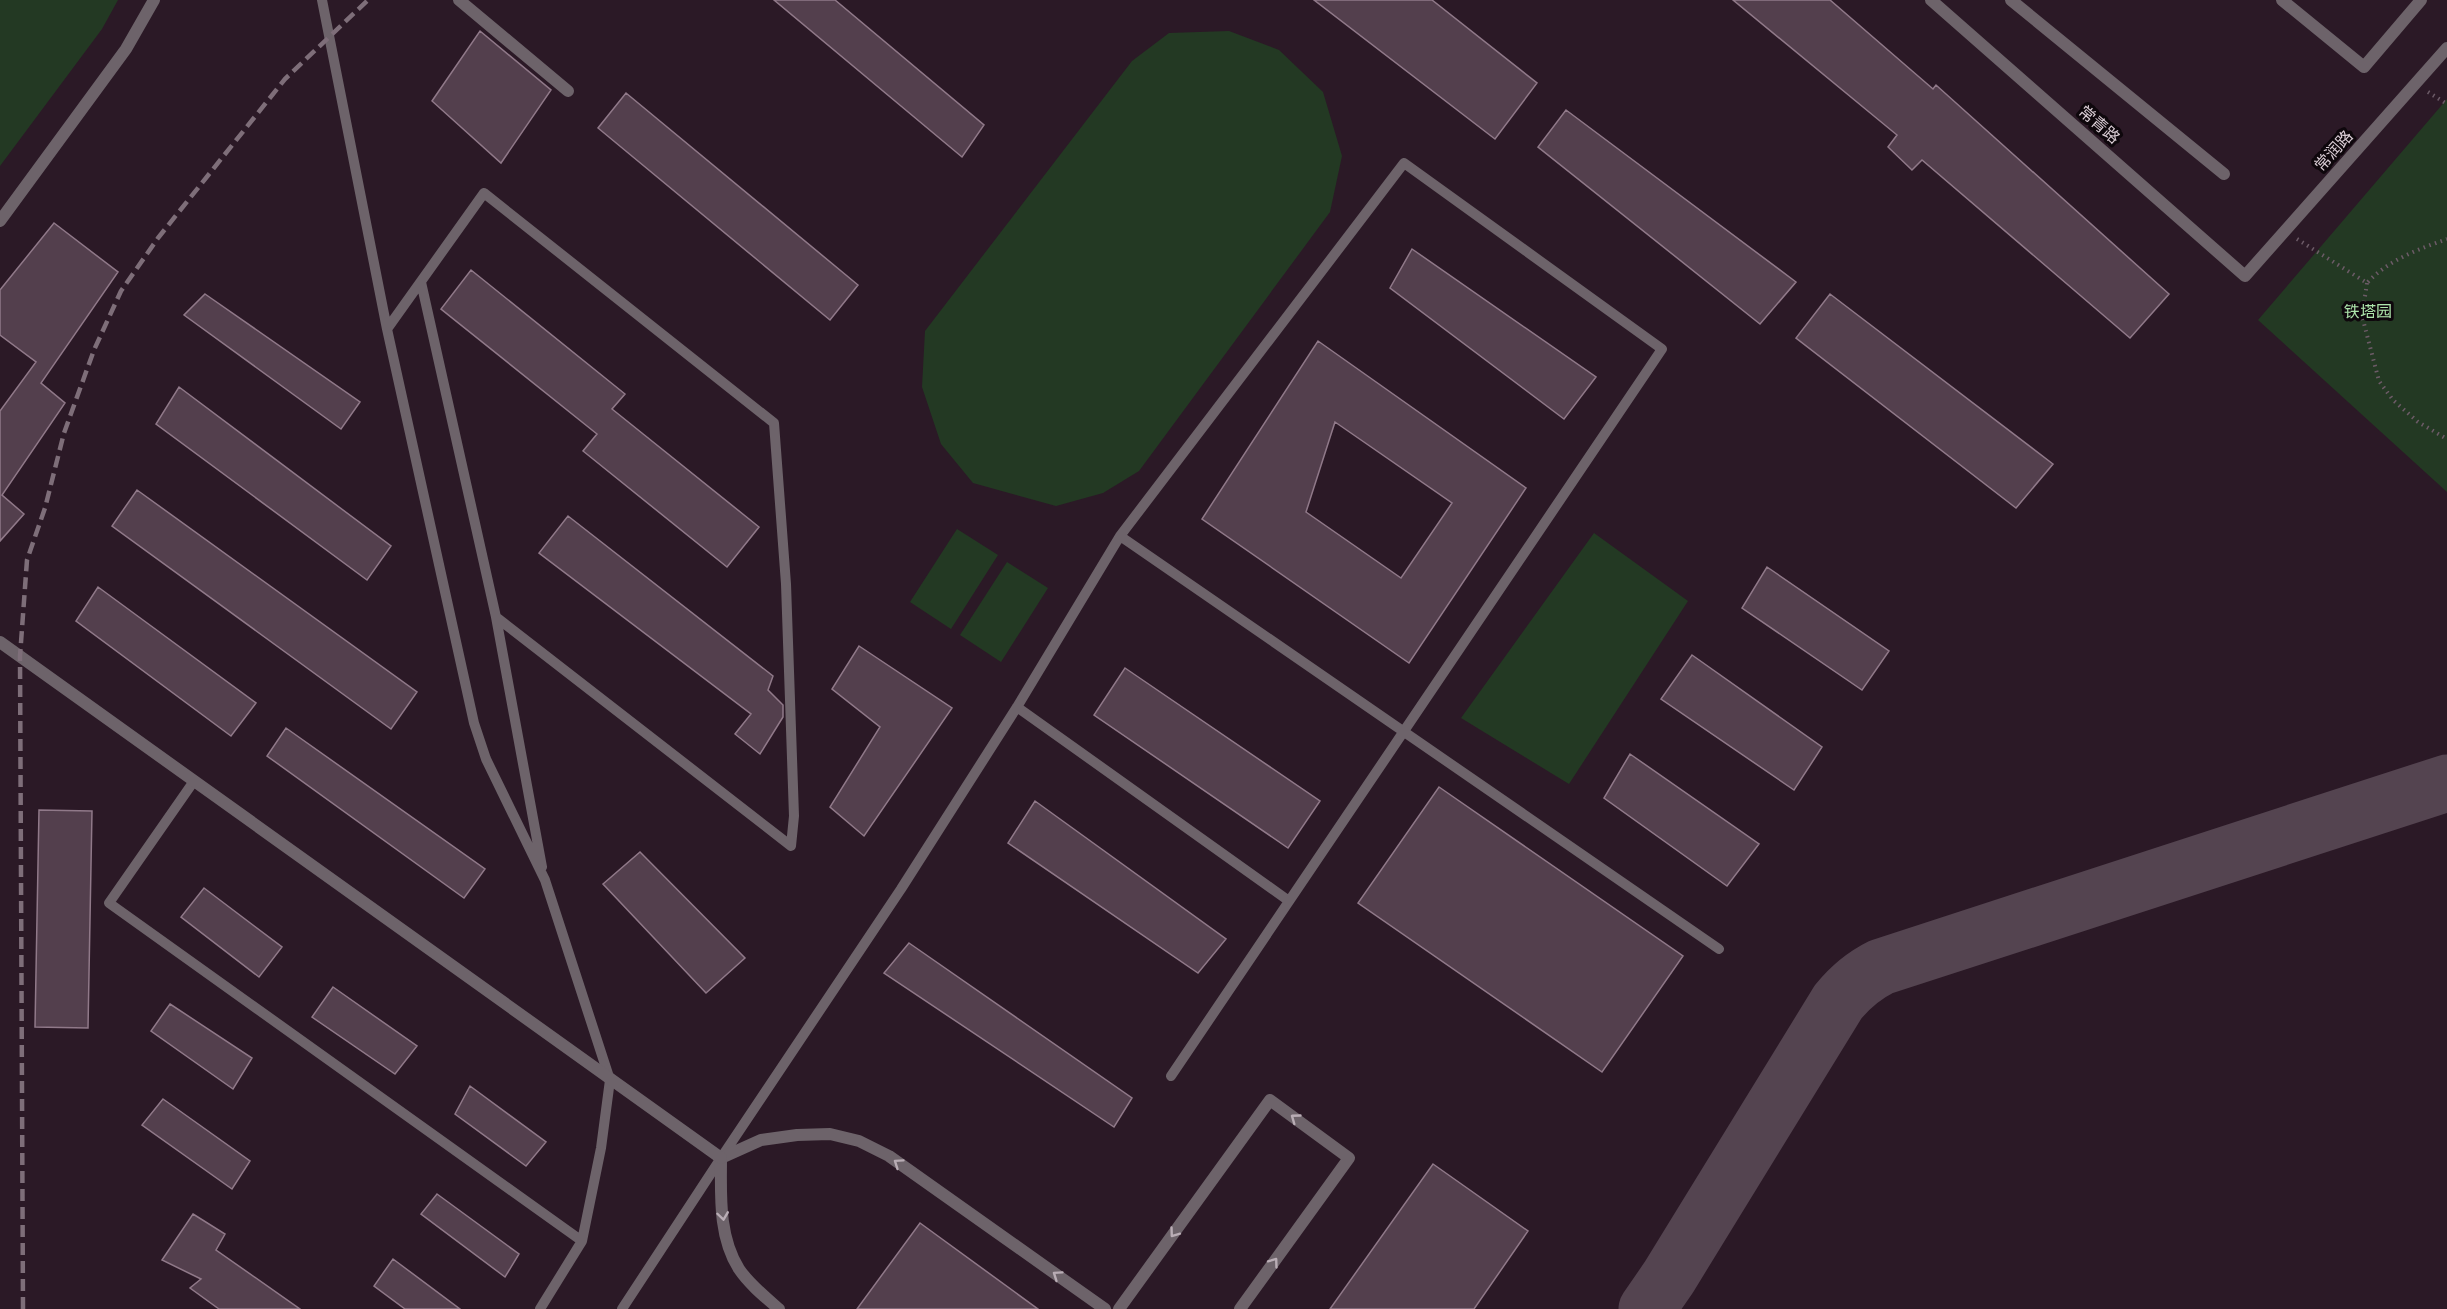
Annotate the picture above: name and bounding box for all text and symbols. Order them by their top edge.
street label: 常青路 [2074,102,2124,148]
street label: 常润路 [2311,126,2357,176]
park label: 铁塔园 [2344,302,2392,322]
one-way arrow [1291,1115,1302,1126]
one-way arrow [893,1159,904,1170]
one-way arrow [716,1212,728,1221]
one-way arrow [1170,1226,1181,1237]
one-way arrow [1267,1257,1278,1268]
one-way arrow [1052,1271,1063,1282]

